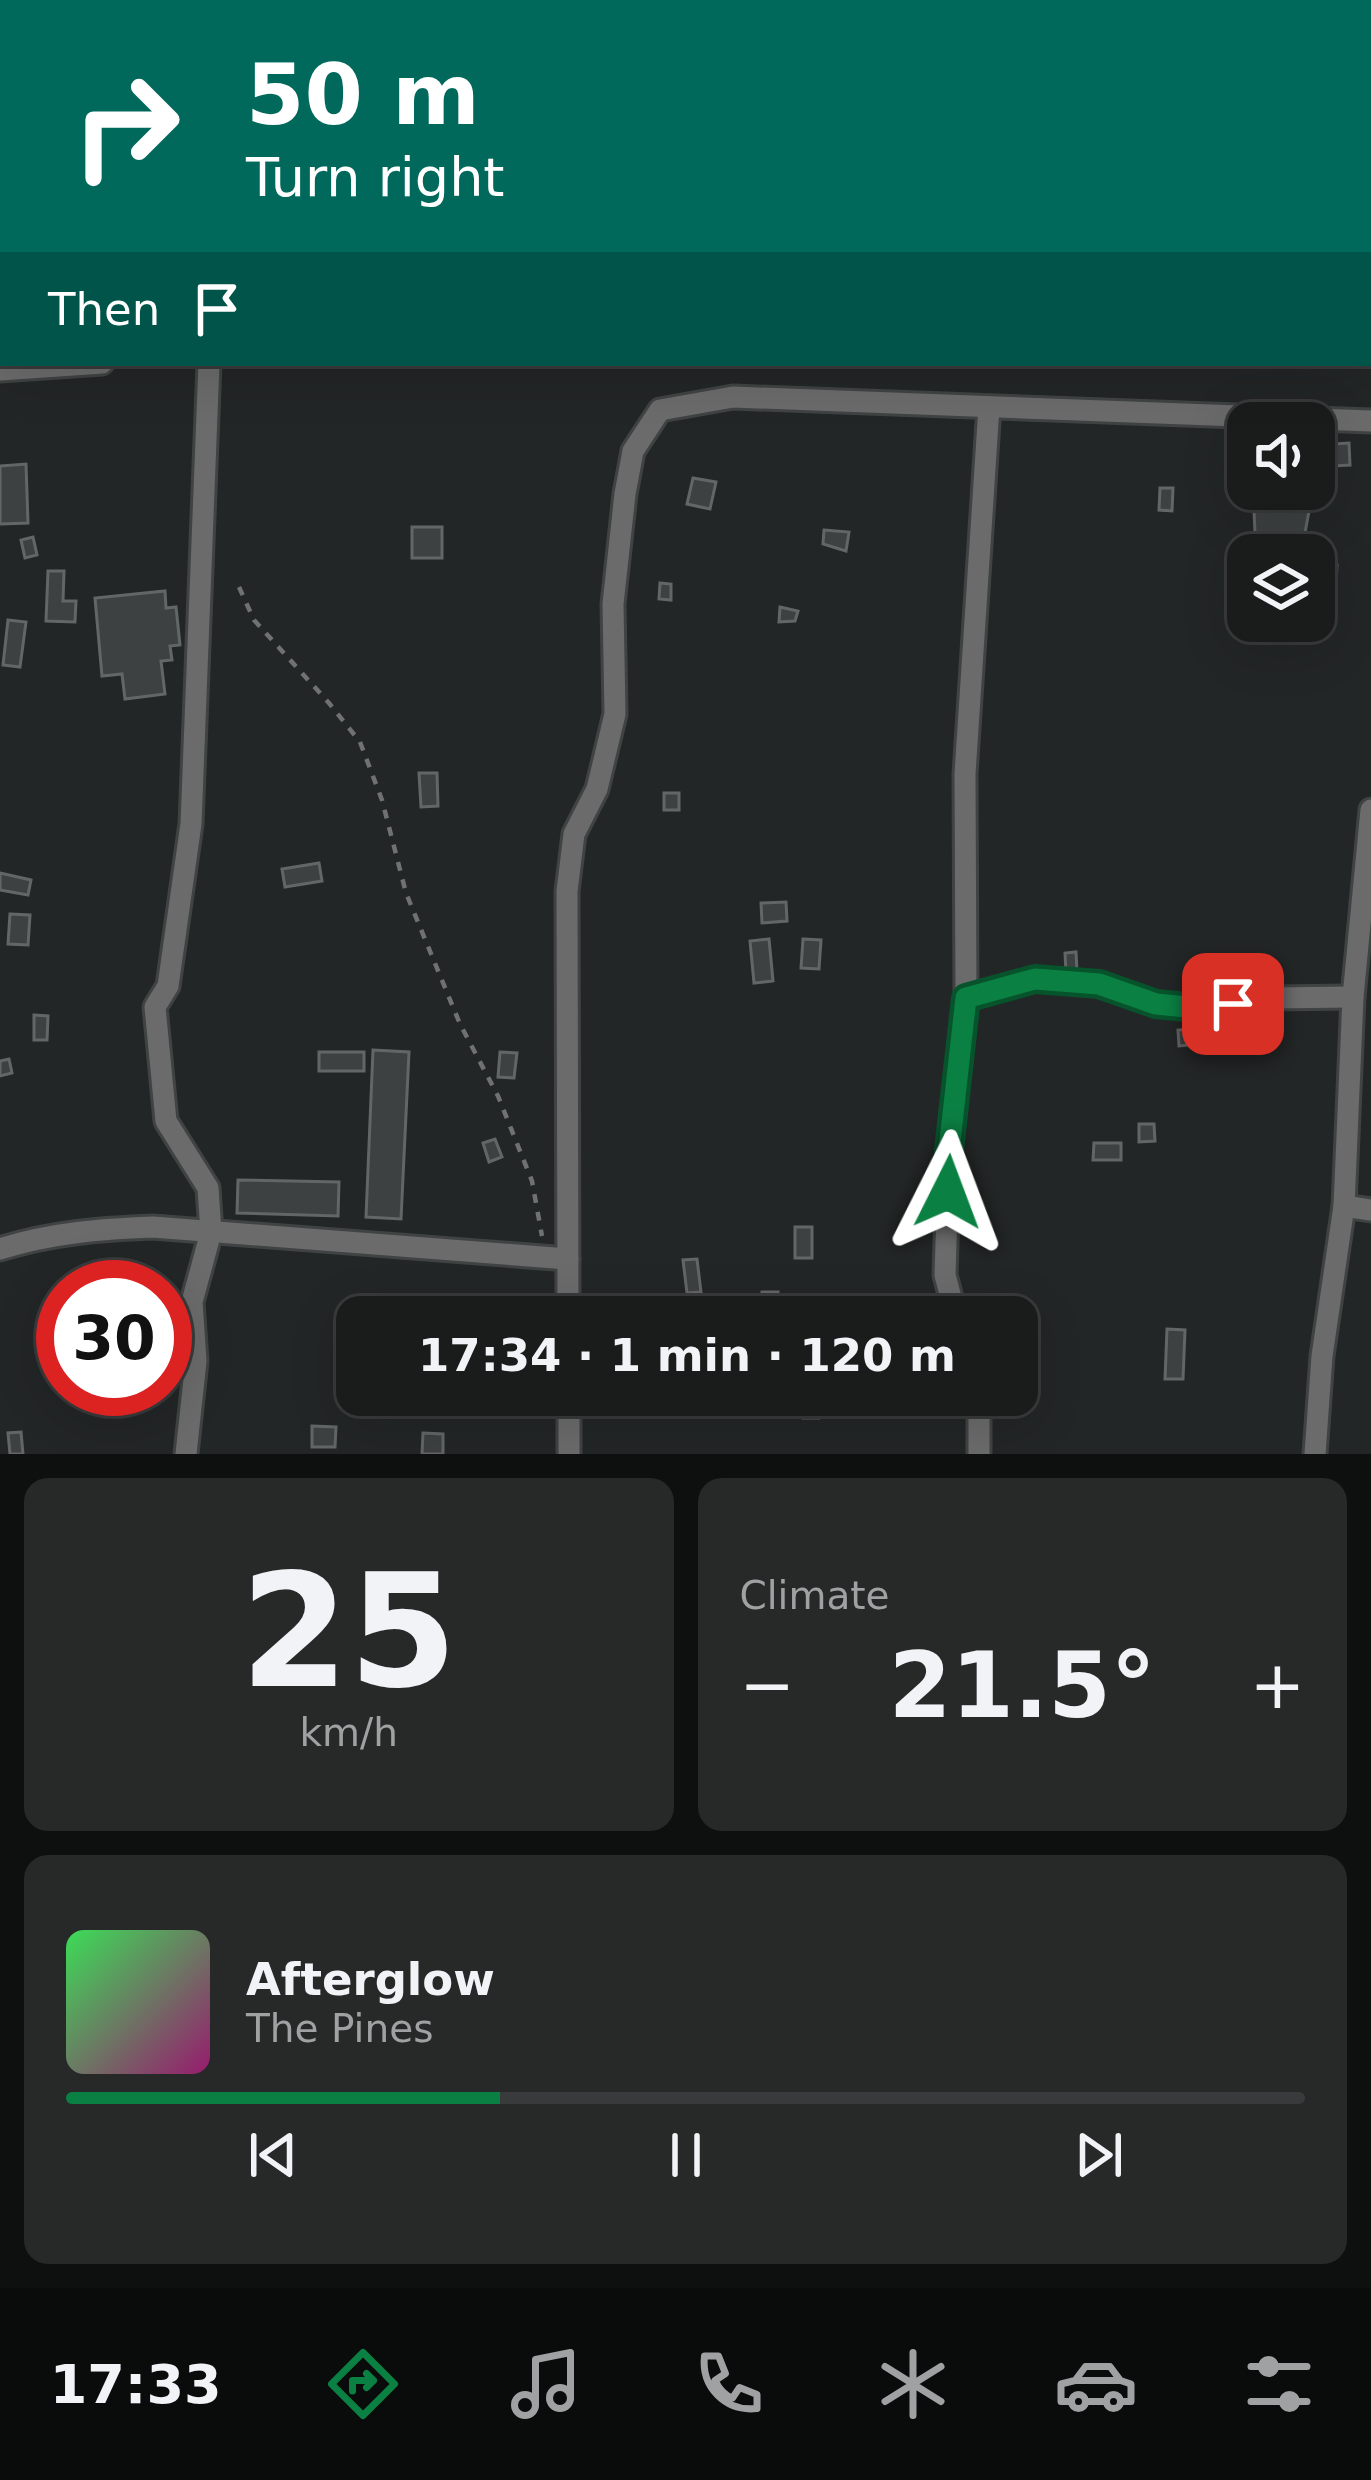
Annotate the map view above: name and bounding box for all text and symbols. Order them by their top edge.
text: 50 m [246,46,480,144]
icon: right [48,48,204,204]
text: Turn right [246,146,505,209]
icon: arrive [184,276,250,342]
text: Then [48,283,160,336]
map controls [1227,402,1335,642]
button: sound [1227,402,1335,510]
button: layers [1227,534,1335,642]
pin [1182,953,1284,1055]
icon: arrive [1200,971,1266,1037]
position arrow [885,1129,1011,1255]
speed limit sign: 30 [36,1260,192,1416]
text: 17:34 · 1 min · 120 m [418,1329,956,1382]
text: 25 [240,1541,457,1723]
text: Climate [740,1573,890,1618]
text: 21.5° [889,1633,1156,1738]
text: − [740,1647,795,1724]
text: + [1250,1647,1305,1724]
text: km/h [300,1710,398,1755]
text: Afterglow [246,1953,495,2006]
text: The Pines [246,2006,433,2051]
icon: previous [240,2122,306,2188]
icon: pause [653,2122,719,2188]
icon: next [1066,2122,1132,2188]
icon: directions [321,2342,405,2426]
icon: music [504,2342,588,2426]
icon: phone [687,2342,771,2426]
icon: climate [871,2342,955,2426]
icon: car [1054,2342,1138,2426]
icon: filters [1237,2342,1321,2426]
text: 17:33 [50,2353,222,2416]

